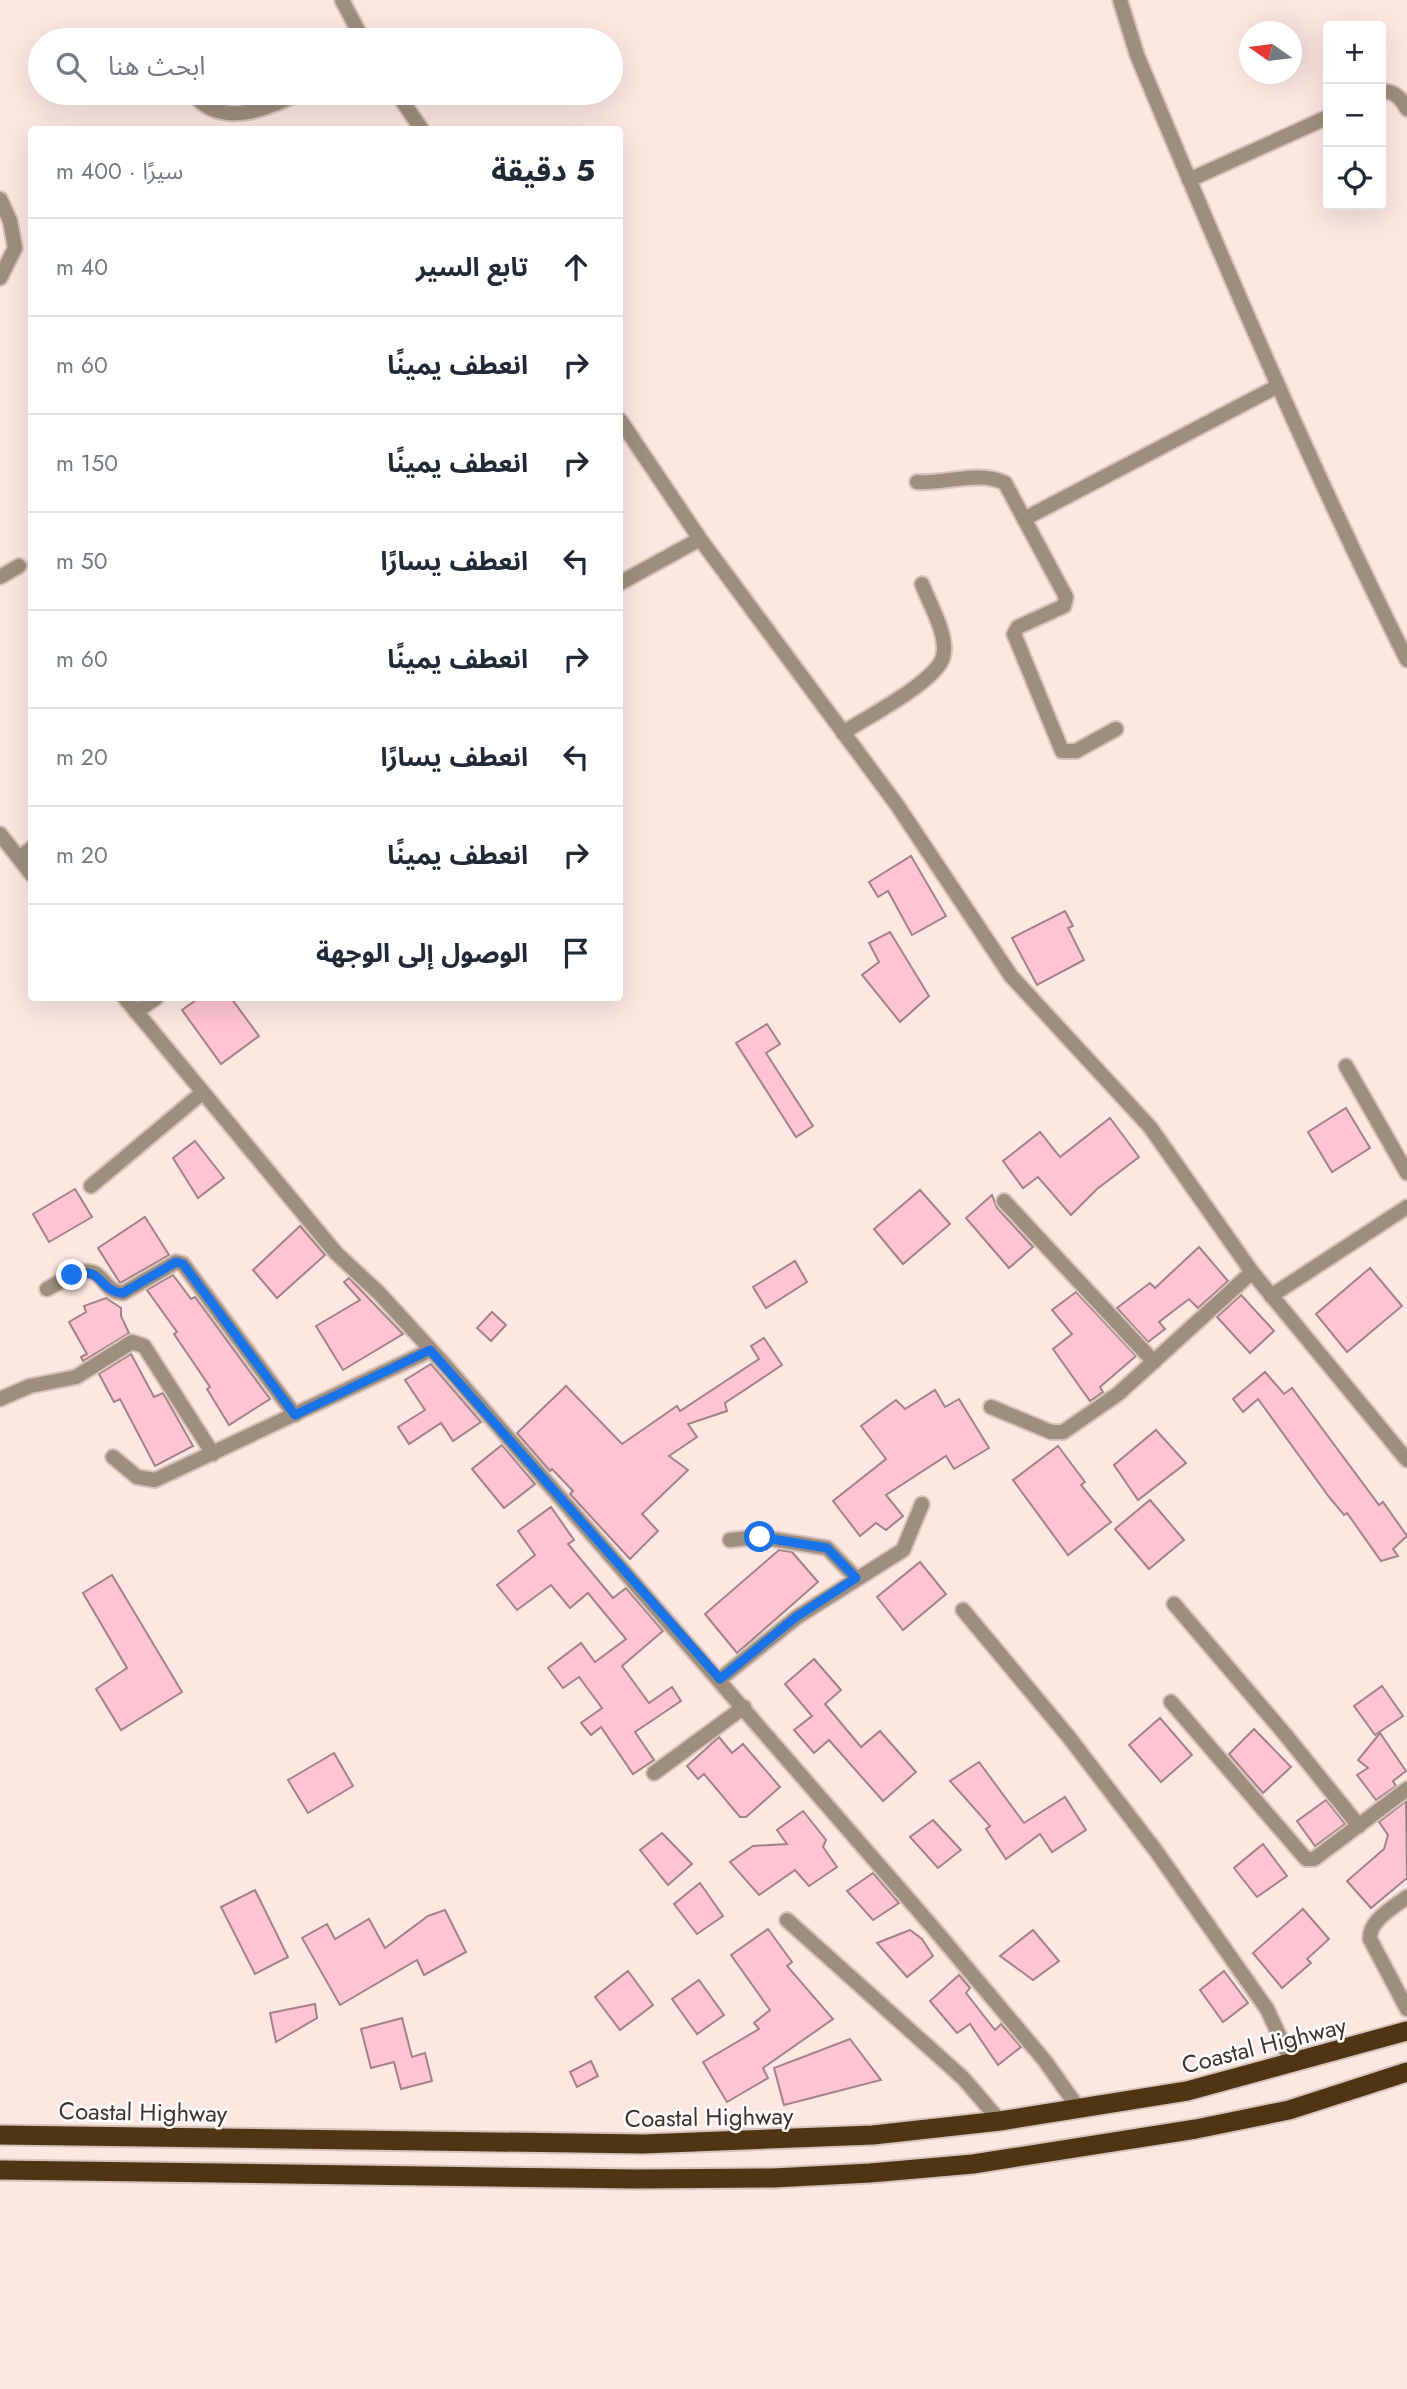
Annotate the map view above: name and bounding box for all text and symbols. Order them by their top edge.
north arrow [1239,21,1302,84]
map controls [1323,21,1386,210]
button: + [1323,21,1386,84]
search box [28,28,623,105]
text: ابحث هنا [108,47,205,85]
icon: search [52,48,90,86]
button: − [1323,84,1386,147]
button: locate [1323,147,1386,210]
text: 5 دقيقة [491,149,595,192]
text: سيرًا · 400 m [56,154,183,188]
text: تابع السير [416,248,528,286]
icon: ahead [557,248,595,286]
text: 40 m [56,250,108,284]
text: انعطف يمينًا [387,346,528,384]
icon: right [557,346,595,384]
text: 60 m [56,348,108,382]
text: انعطف يمينًا [387,444,528,482]
icon: right [557,444,595,482]
text: 150 m [56,446,118,480]
text: انعطف يسارًا [381,542,528,580]
icon: left [557,542,595,580]
text: 50 m [56,544,108,578]
text: انعطف يمينًا [387,640,528,678]
icon: right [557,640,595,678]
text: 60 m [56,642,108,676]
text: انعطف يسارًا [381,738,528,776]
icon: left [557,738,595,776]
text: 20 m [56,740,108,774]
text: انعطف يمينًا [387,836,528,874]
icon: right [557,836,595,874]
text: 20 m [56,838,108,872]
text: الوصول إلى الوجهة [316,934,528,972]
icon: arrive [557,934,595,972]
route end [56,1259,87,1290]
route start [744,1521,775,1552]
street label: Coastal Highway [1178,2008,1350,2082]
street label: Coastal Highway [58,2093,228,2131]
street label: Coastal Highway [624,2098,794,2136]

